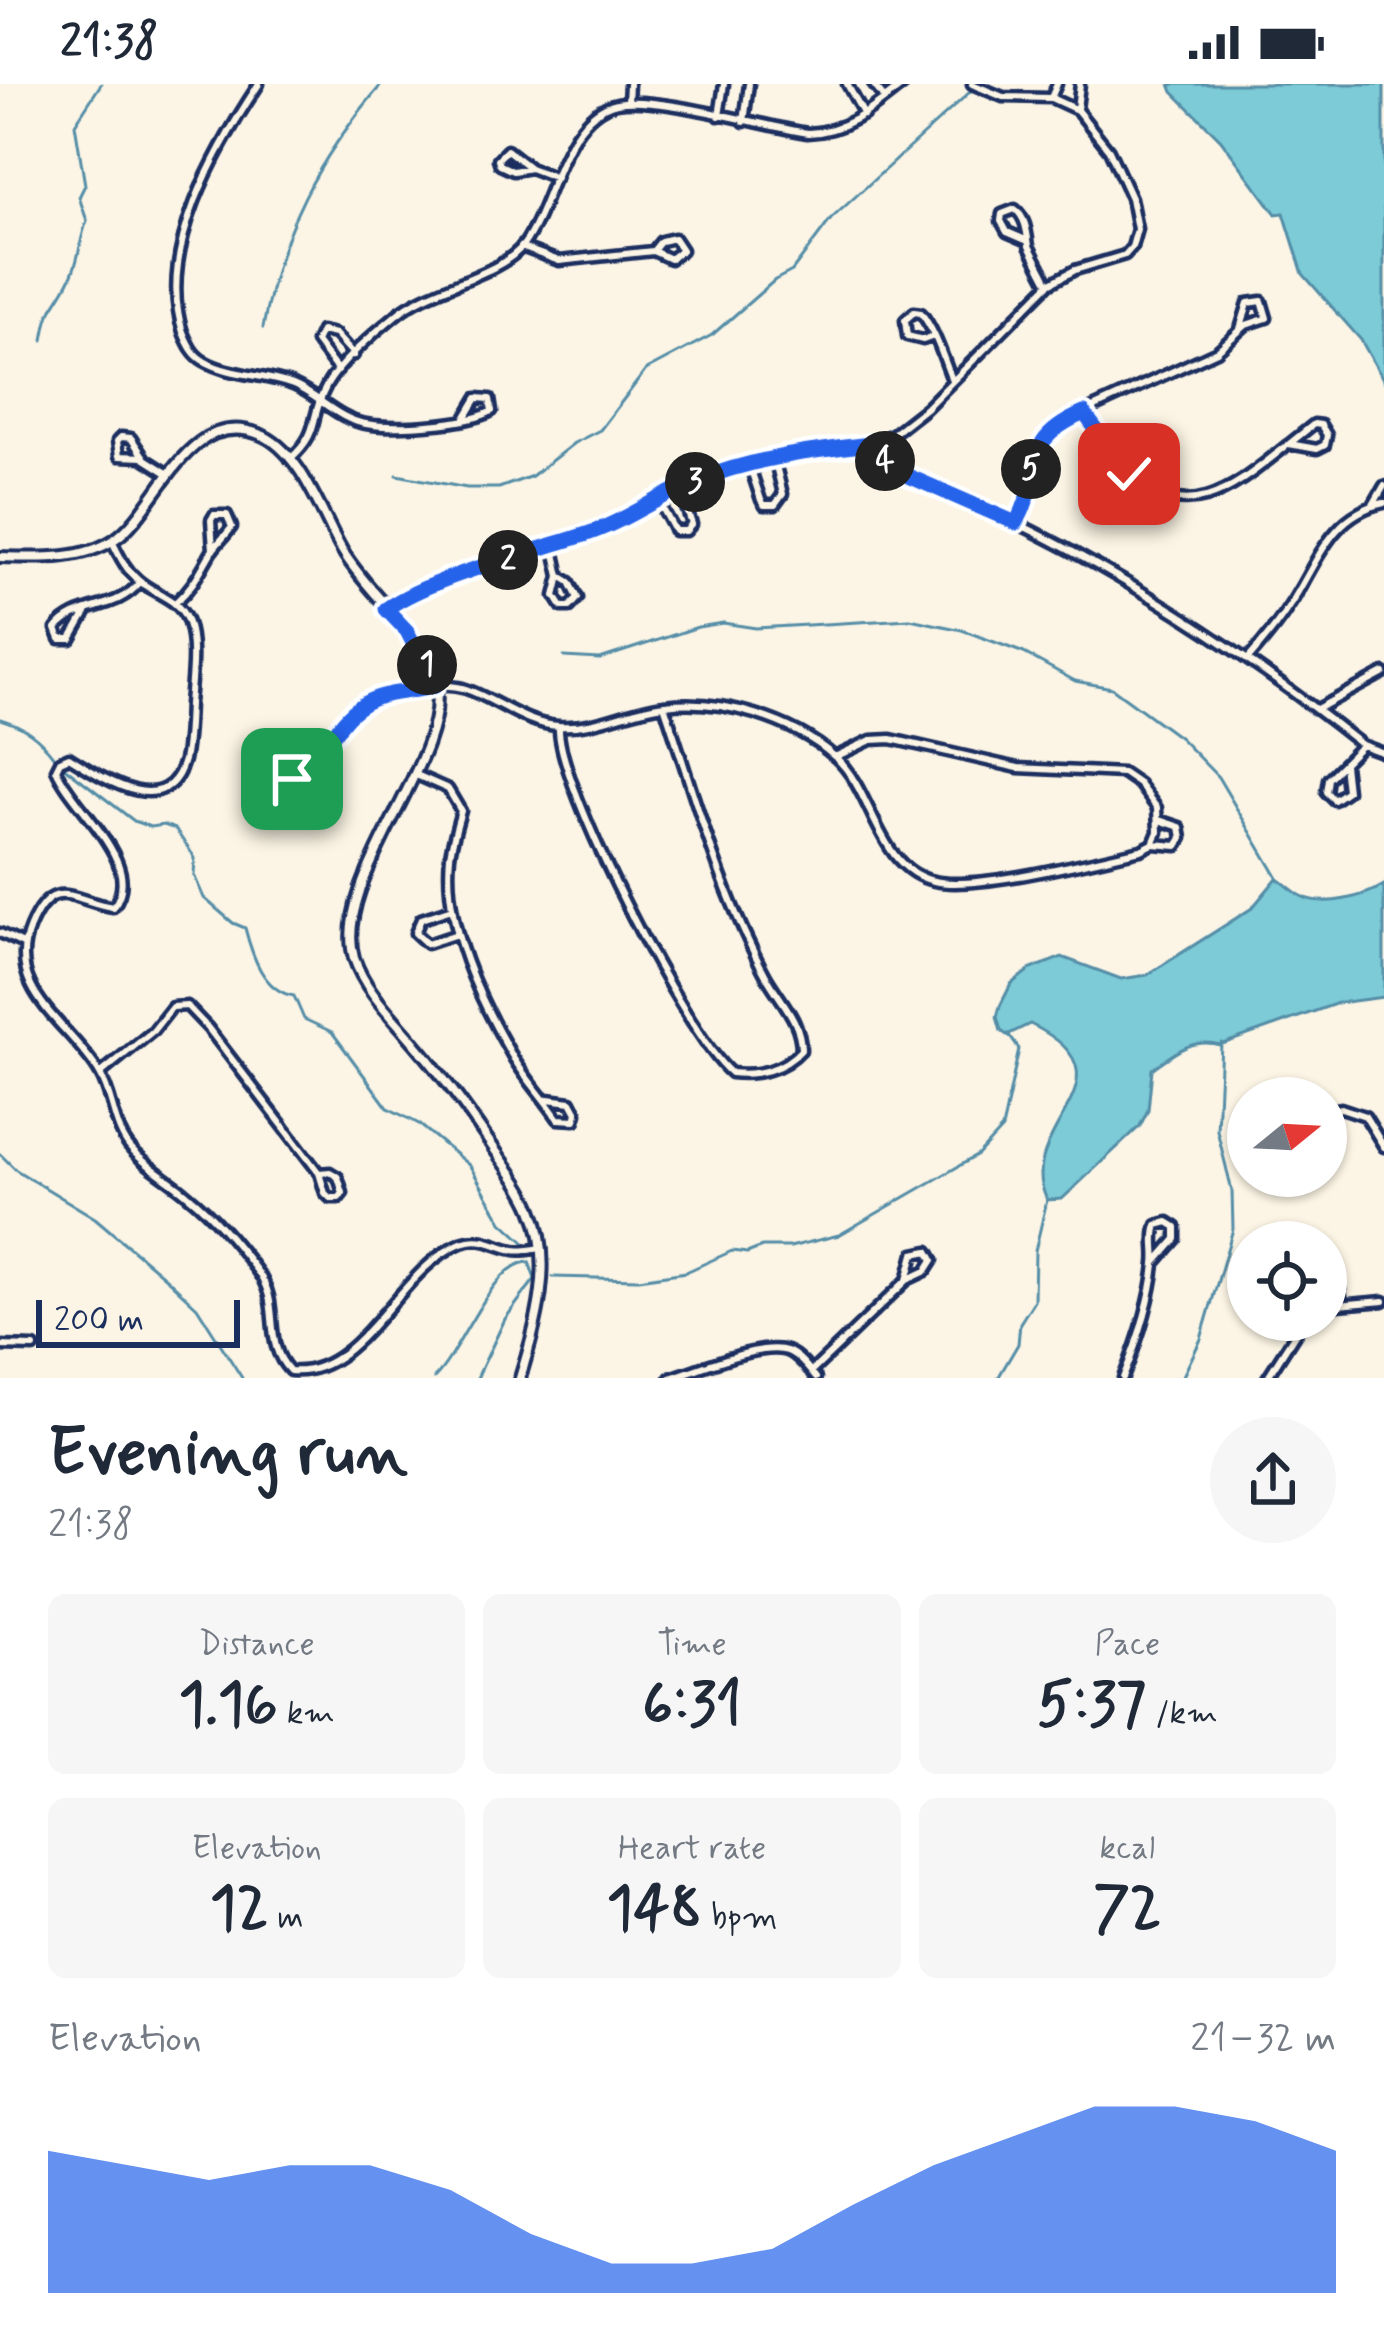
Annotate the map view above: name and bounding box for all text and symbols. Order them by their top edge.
text: 21:38 [60,13,158,72]
pin [1078,423,1180,525]
pin: 4 [855,431,915,491]
text: 4 [875,439,895,483]
pin: 5 [1001,439,1061,499]
icon: check [1096,441,1162,507]
text: 5 [1021,447,1041,491]
pin: 3 [665,452,725,512]
text: 3 [688,460,702,504]
pin: 2 [478,530,538,590]
text: 2 [500,538,516,582]
pin: 1 [397,635,457,695]
text: 1 [420,643,434,687]
pin [241,728,343,830]
icon: arrive [259,746,325,812]
north arrow [1227,1077,1347,1197]
map controls [1227,1077,1347,1341]
button: locate [1227,1221,1347,1341]
scale bar [36,1294,240,1347]
text: 200 m [54,1299,144,1343]
text: Evening run [48,1412,408,1498]
button: share [1210,1417,1336,1543]
text: 21:38 [48,1500,133,1551]
text: Distance [199,1623,315,1667]
text: Time [657,1623,727,1667]
text: Pace [1094,1623,1160,1667]
text: 1.16 [178,1667,278,1746]
text: 6:31 [642,1667,742,1746]
text: 5:37 [1037,1667,1146,1746]
text: km [278,1692,335,1736]
text: /km [1146,1692,1218,1736]
text: Elevation [192,1827,322,1871]
text: Heart rate [618,1827,766,1871]
text: kcal [1100,1827,1155,1871]
text: 12 [210,1871,268,1950]
text: 148 [606,1871,702,1950]
text: 72 [1093,1871,1161,1950]
text: m [268,1896,304,1940]
text: bpm [702,1896,778,1940]
text: Elevation [48,2014,202,2065]
text: 21–32 m [1190,2014,1336,2065]

